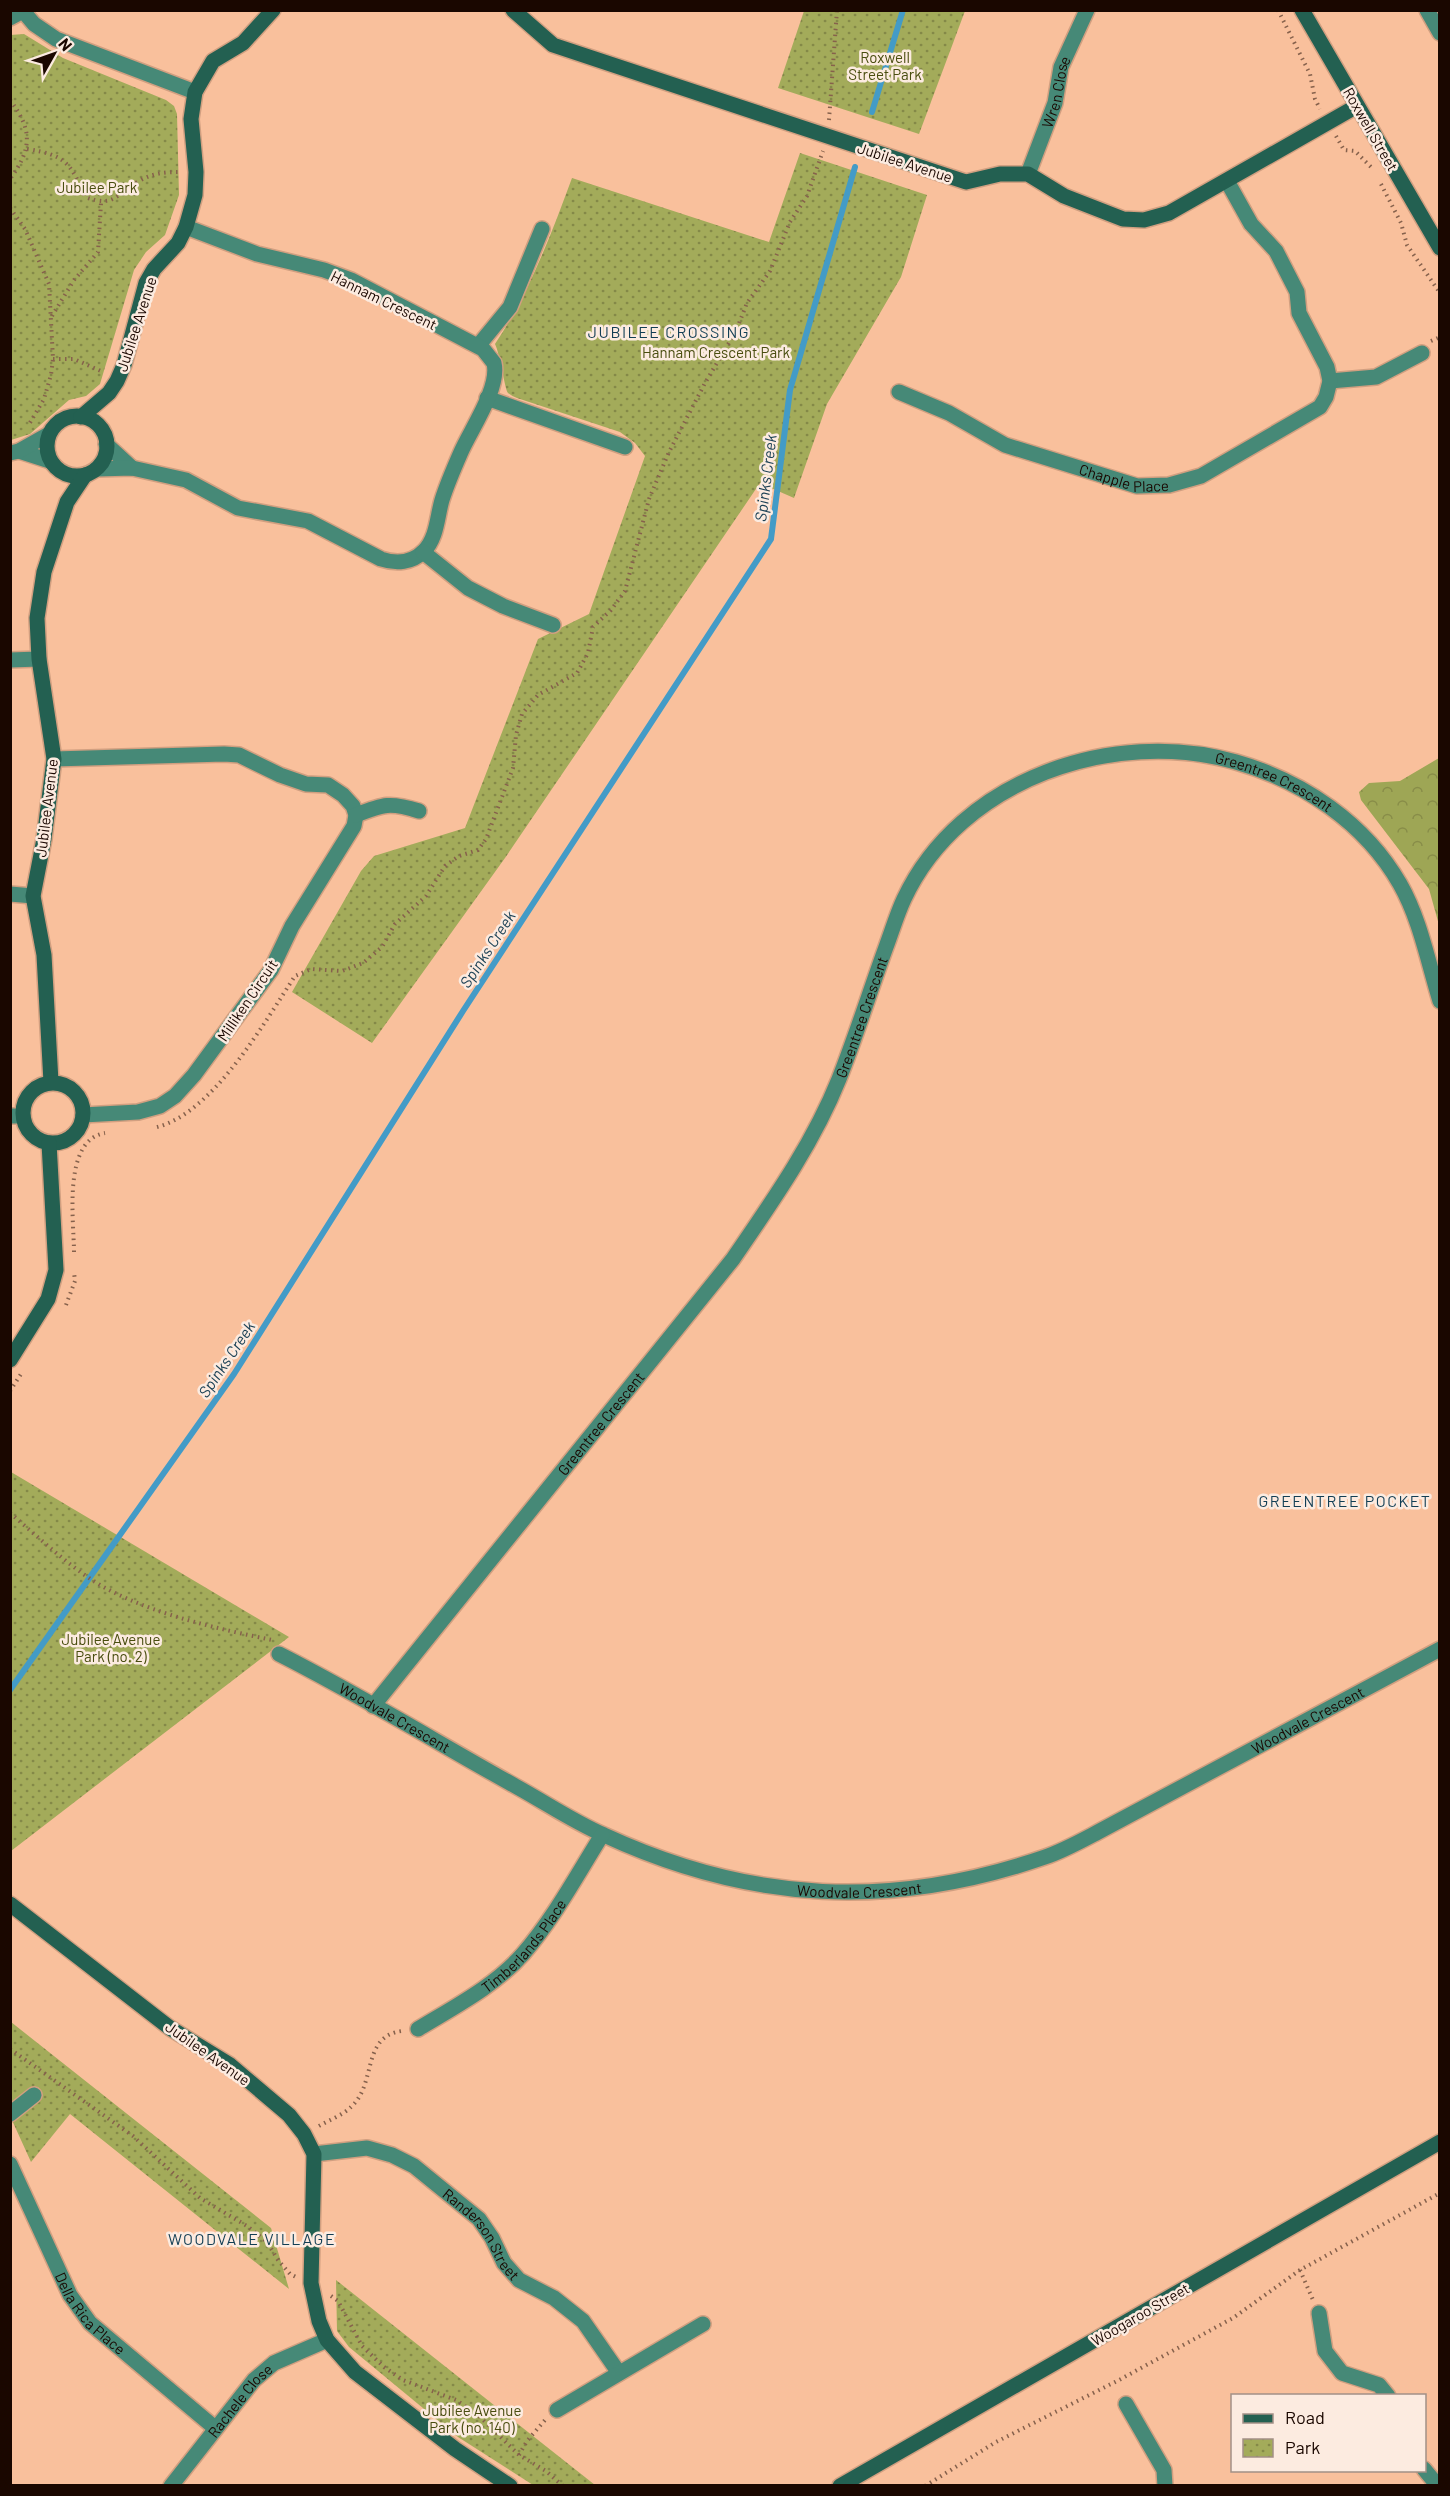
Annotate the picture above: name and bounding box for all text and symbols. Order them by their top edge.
north arrow [24,24,84,84]
text: N [55,34,77,54]
park label: Roxwell Street Park [848,48,922,83]
street label: Wren Close [1037,53,1074,130]
street label: Roxwell Street [1340,84,1402,174]
street label: Jubilee Avenue [855,138,955,186]
park label: Jubilee Park [57,178,138,196]
street label: Hannam Crescent [328,267,440,333]
street label: Jubilee Avenue [112,274,160,374]
district label: JUBILEE CROSSING [588,322,750,341]
park label: Hannam Crescent Park [642,343,791,361]
water label: Spinks Creek [750,433,780,523]
street label: Chapple Place [1077,460,1169,495]
street label: Greentree Crescent [1214,748,1337,815]
street label: Jubilee Avenue [31,758,61,858]
water label: Spinks Creek [455,907,519,991]
street label: Greentree Crescent [831,954,891,1080]
street label: Milliken Circuit [213,956,281,1044]
water label: Spinks Creek [194,1317,258,1401]
street label: Greentree Crescent [554,1368,648,1479]
district label: GREENTREE POCKET [1259,1491,1431,1510]
park label: Jubilee Avenue Park (no. 2) [62,1630,160,1665]
street label: Woodvale Crescent [336,1679,454,1756]
street label: Woodvale Crescent [1248,1682,1367,1757]
street label: Woodvale Crescent [796,1878,923,1901]
street label: Timberlands Place [478,1896,569,1996]
street label: Jubilee Avenue [162,2017,254,2089]
street label: Randerson Street [439,2184,524,2284]
district label: WOODVALE VILLAGE [168,2229,336,2248]
street label: Della Rica Place [52,2269,129,2358]
street label: Woogaroo Street [1088,2279,1192,2349]
street label: Rachele Close [204,2360,276,2441]
legend [1231,2394,1426,2472]
park label: Jubilee Avenue Park (no. 140) [423,2401,521,2436]
text: Road [1285,2406,1325,2428]
text: Park [1285,2436,1320,2458]

